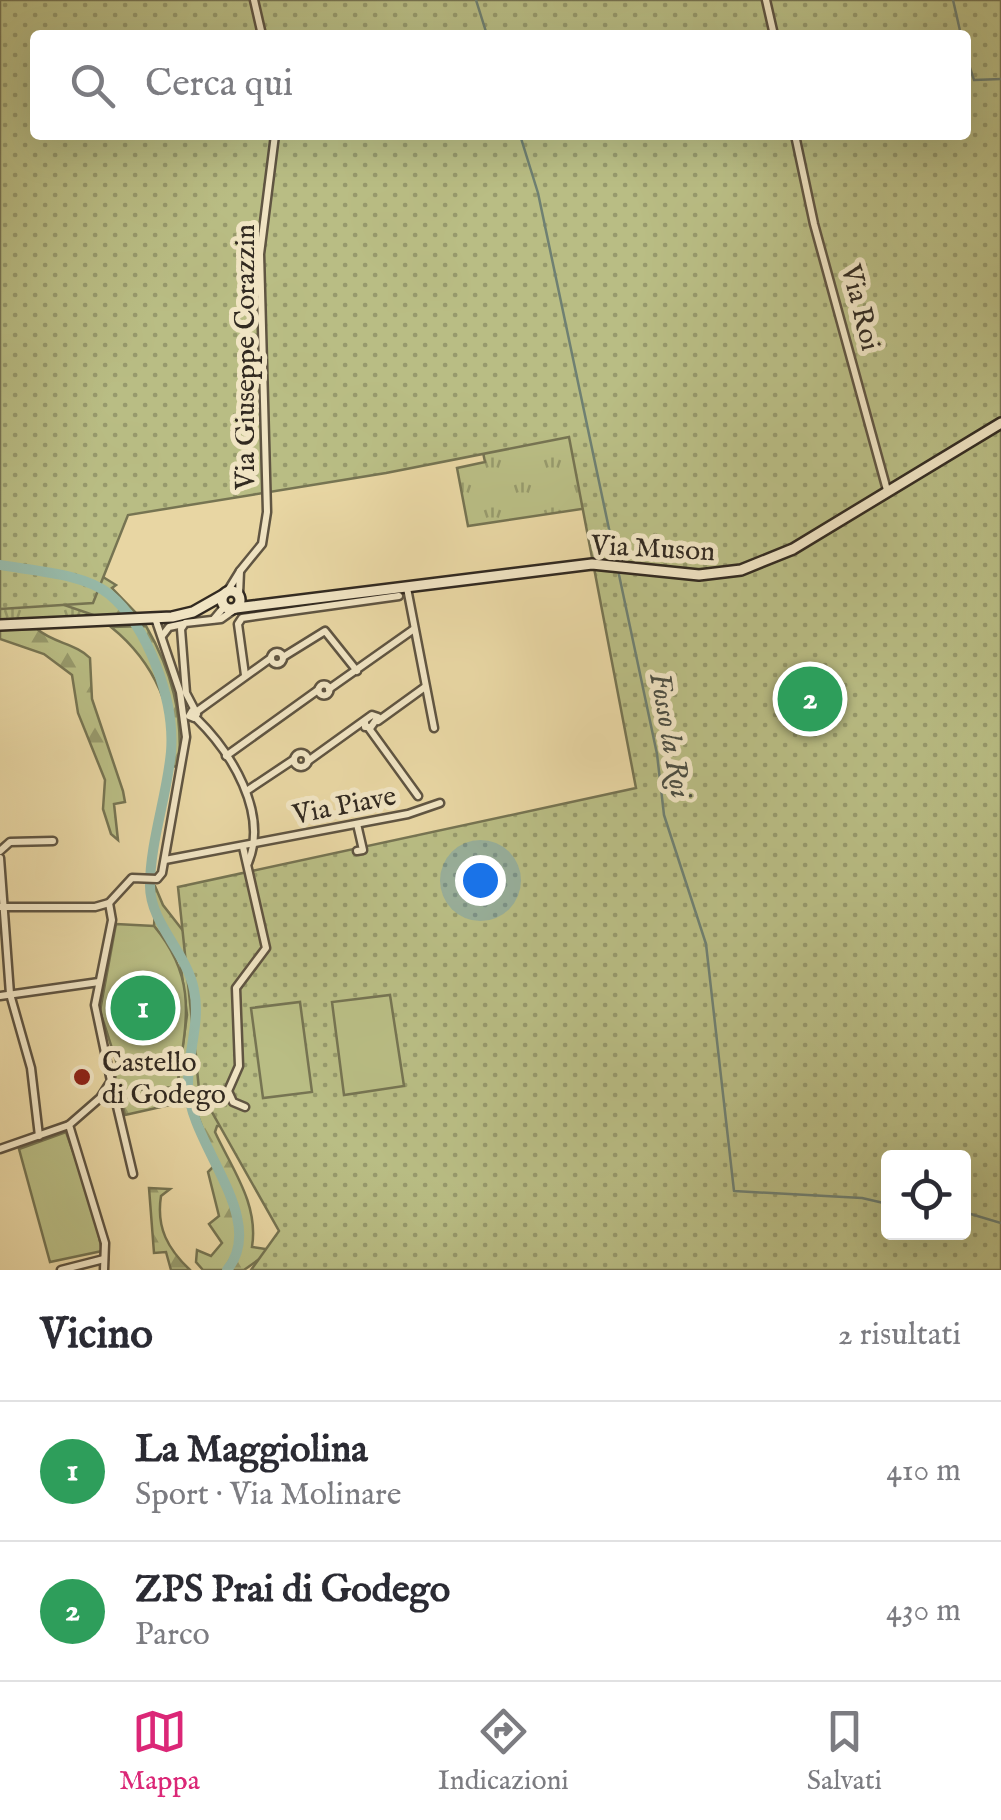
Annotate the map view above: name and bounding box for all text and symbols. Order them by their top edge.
search box [30,30,971,140]
icon: search [65,58,120,113]
text: Cerca qui [145,61,293,109]
street label: Via Giuseppe Corazzin [229,224,264,491]
street label: Via Roi [832,260,887,354]
street label: Via Muson [589,529,716,570]
pin: 2 [778,662,842,736]
water label: Fosso la Roi [639,669,699,804]
street label: Via Piave [289,779,399,834]
your location [455,855,506,906]
pin: 1 [110,970,176,1046]
place label: Castello di Godego [102,1046,226,1113]
marker: Castello di Godego [71,1066,93,1088]
map controls [881,1150,971,1240]
button: locate [881,1150,971,1240]
text: Vicino [40,1309,153,1362]
text: 2 risultati [838,1315,961,1356]
text: La Maggiolina [135,1427,368,1475]
text: 1 [67,1451,78,1492]
text: 410 m [886,1451,961,1492]
text: Sport · Via Molinare [135,1475,401,1516]
text: ZPS Prai di Godego [135,1567,450,1615]
text: 2 [65,1591,80,1632]
text: 430 m [886,1591,961,1632]
text: Parco [135,1615,210,1656]
tab: Mappa [119,1704,200,1799]
tab: Indicazioni [438,1704,569,1799]
tab: Salvati [807,1704,882,1799]

